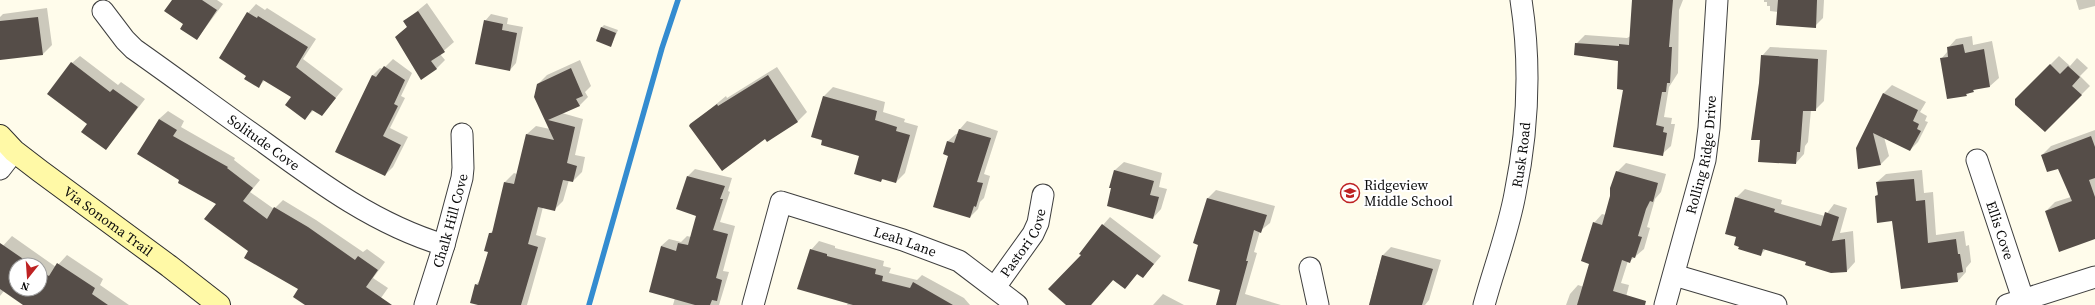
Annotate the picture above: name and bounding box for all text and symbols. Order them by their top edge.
street label: Rolling Ridge Drive [1681,95,1721,216]
street label: Solitude Cove [224,110,304,175]
street label: Rusk Road [1507,121,1535,189]
street label: Chalk Hill Cove [427,173,472,270]
place label: Ridgeview Middle School [1364,175,1453,211]
street label: Via Sonoma Trail [59,182,157,261]
school or university icon: Ridgeview Middle School [1339,182,1361,204]
street label: Ellis Cove [1981,198,2019,262]
street label: Pastori Cove [995,207,1050,281]
street label: Leah Lane [871,221,939,262]
north arrow [8,257,48,297]
text: N [19,278,31,294]

